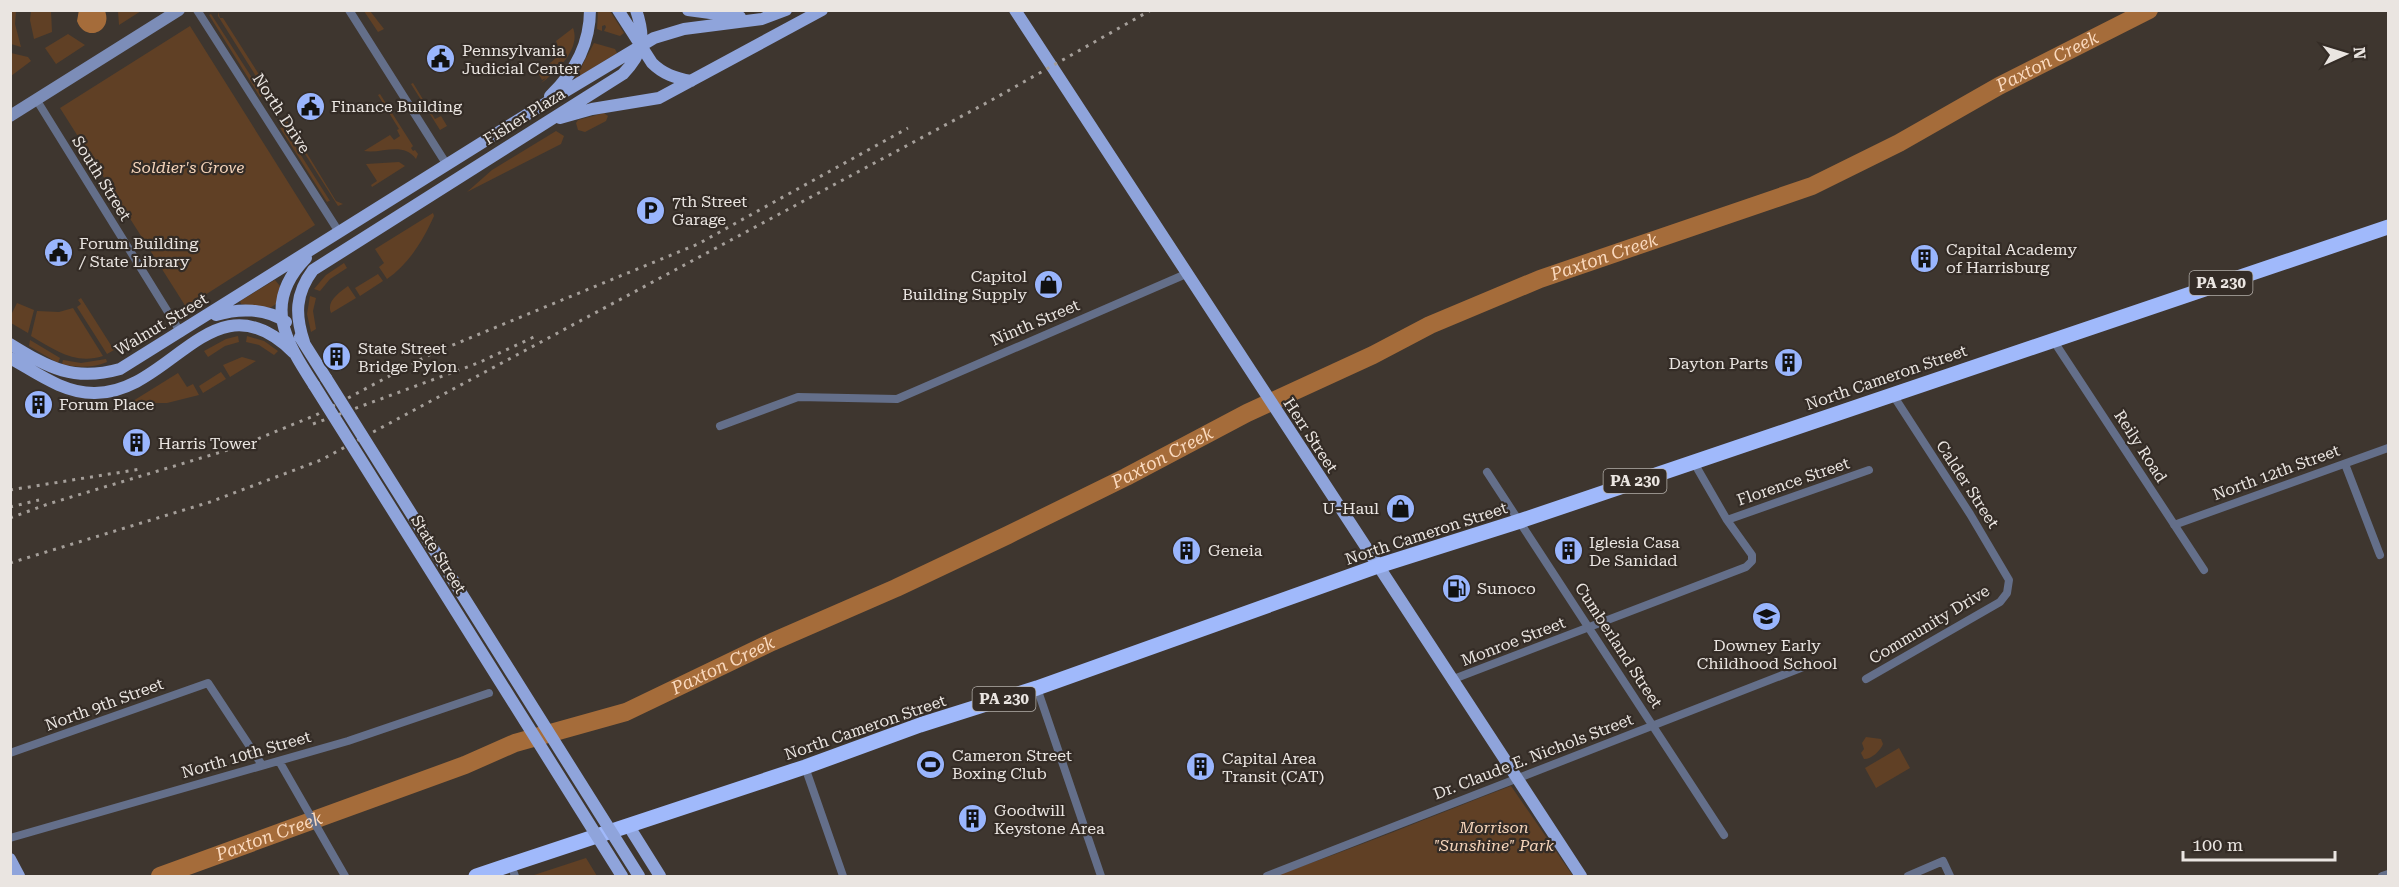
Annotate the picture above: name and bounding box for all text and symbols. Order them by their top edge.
north arrow [2315,24,2375,84]
water label: Paxton Creek [1992,26,2102,96]
place label: Pennsylvania Judicial Center [462,41,580,78]
public building icon: Pennsylvania Judicial Center [425,43,457,75]
text: N [2350,46,2369,60]
street label: North Drive [249,70,315,157]
street label: Fisher Plaza [480,84,569,149]
public building icon: Finance Building [294,90,326,122]
place label: Finance Building [331,97,463,116]
street label: South Street [68,132,135,224]
park label: Soldier's Grove [131,158,244,177]
place label: 7th Street Garage [672,192,747,229]
parking icon: 7th Street Garage [635,194,667,226]
water label: Paxton Creek [1547,228,1661,285]
place label: Forum Building / State Library [78,234,199,271]
public building icon: Forum Building / State Library [42,236,74,268]
place label: Capital Academy of Harrisburg [1946,240,2077,277]
building icon: Capital Academy of Harrisburg [1909,242,1941,274]
place label: Capitol Building Supply [902,267,1028,304]
shop icon: Capitol Building Supply [1032,269,1064,301]
road number: PA 230 [2190,271,2252,295]
street label: Walnut Street [111,289,211,360]
street label: Ninth Street [988,295,1082,350]
place label: State Street Bridge Pylon [358,339,457,376]
building icon: State Street Bridge Pylon [321,341,353,373]
street label: North Cameron Street [1803,341,1969,414]
building icon: Dayton Parts [1773,347,1805,379]
place label: Dayton Parts [1669,354,1768,373]
building icon: Forum Place [22,388,54,420]
street label: Herr Street [1279,394,1342,476]
place label: Forum Place [59,395,154,414]
street label: Reily Road [2110,406,2171,486]
water label: Paxton Creek [1107,422,1217,493]
building icon: Harris Tower [121,427,153,459]
place label: Harris Tower [158,434,258,453]
street label: Calder Street [1932,437,2003,532]
street label: North 12th Street [2210,441,2342,504]
street label: Florence Street [1734,453,1852,510]
road number: PA 230 [1604,469,1666,493]
shop icon: U-Haul [1384,492,1416,524]
street label: North Cameron Street [1343,498,1510,569]
place label: U-Haul [1322,499,1379,518]
street label: State Street [407,512,470,597]
place label: Iglesia Casa De Sanidad [1589,533,1680,570]
building icon: Geneia [1171,534,1203,566]
building icon: Iglesia Casa De Sanidad [1552,535,1584,567]
place label: Geneia [1208,541,1263,560]
fuel station icon: Sunoco [1440,572,1472,604]
place label: Sunoco [1477,579,1536,598]
street label: Cumberland Street [1571,579,1666,712]
street label: Community Drive [1866,581,1993,668]
school or university icon: Downey Early Childhood School [1751,601,1783,633]
street label: Monroe Street [1458,613,1568,670]
water label: Paxton Creek [667,631,778,699]
place label: Downey Early Childhood School [1697,636,1837,673]
street label: North 9th Street [42,674,166,735]
road number: PA 230 [972,687,1036,711]
street label: North Cameron Street [782,691,948,764]
street label: Dr. Claude E. Nichols Street [1431,710,1636,803]
street label: North 10th Street [179,727,313,782]
place label: Cameron Street Boxing Club [952,746,1072,783]
sports icon: Cameron Street Boxing Club [915,748,947,780]
place label: Capital Area Transit (CAT) [1222,749,1324,786]
building icon: Capital Area Transit (CAT) [1185,751,1217,783]
place label: Goodwill Keystone Area [994,801,1105,838]
building icon: Goodwill Keystone Area [957,803,989,835]
water label: Paxton Creek [212,807,325,865]
park label: Morrison "Sunshine" Park [1434,818,1554,855]
scale bar [2183,824,2334,862]
text: 100 m [2192,834,2243,855]

